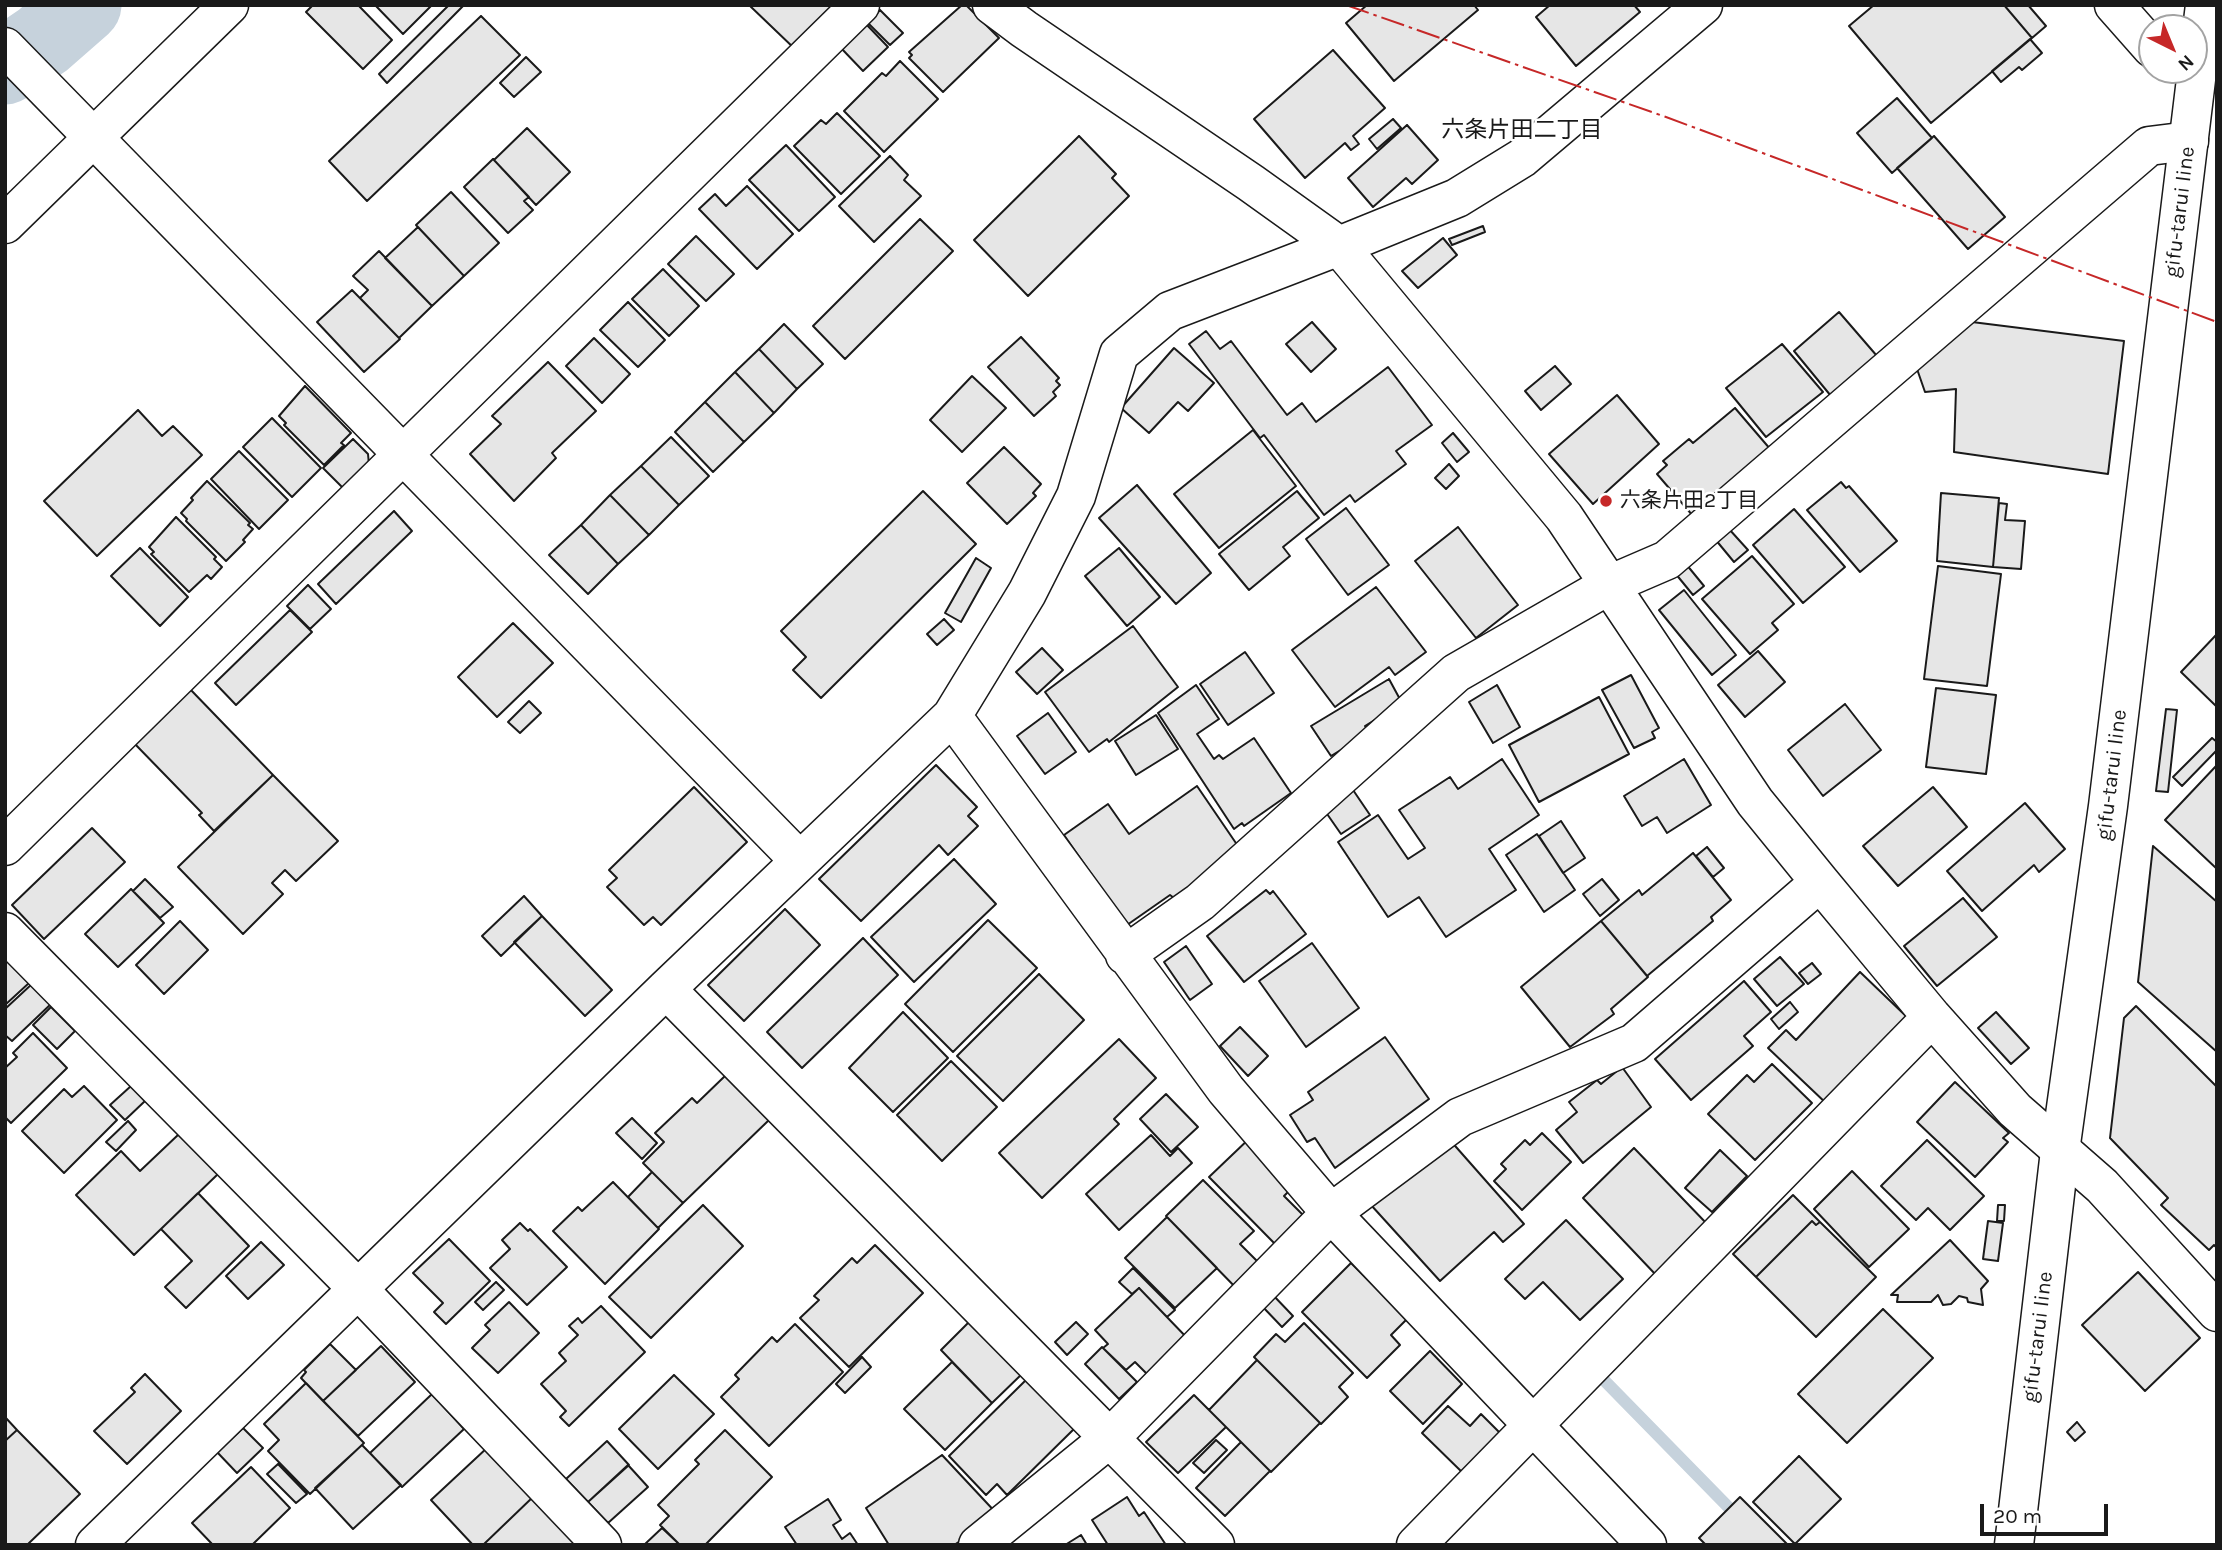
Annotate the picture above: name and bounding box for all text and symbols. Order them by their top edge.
north arrow [2138,14,2208,84]
text: N [2173,50,2198,76]
district label: 六条片田二丁目 [1442,116,1602,144]
street label: gifu-tarui line [2159,145,2201,279]
place label: 六条片田2丁目 [1620,488,1758,514]
marker: 六条片田2丁目 [1598,493,1614,509]
street label: gifu-tarui line [2091,708,2133,842]
street label: gifu-tarui line [2017,1270,2059,1404]
scale bar [1984,1490,2112,1534]
text: 20 m [1993,1504,2042,1528]

